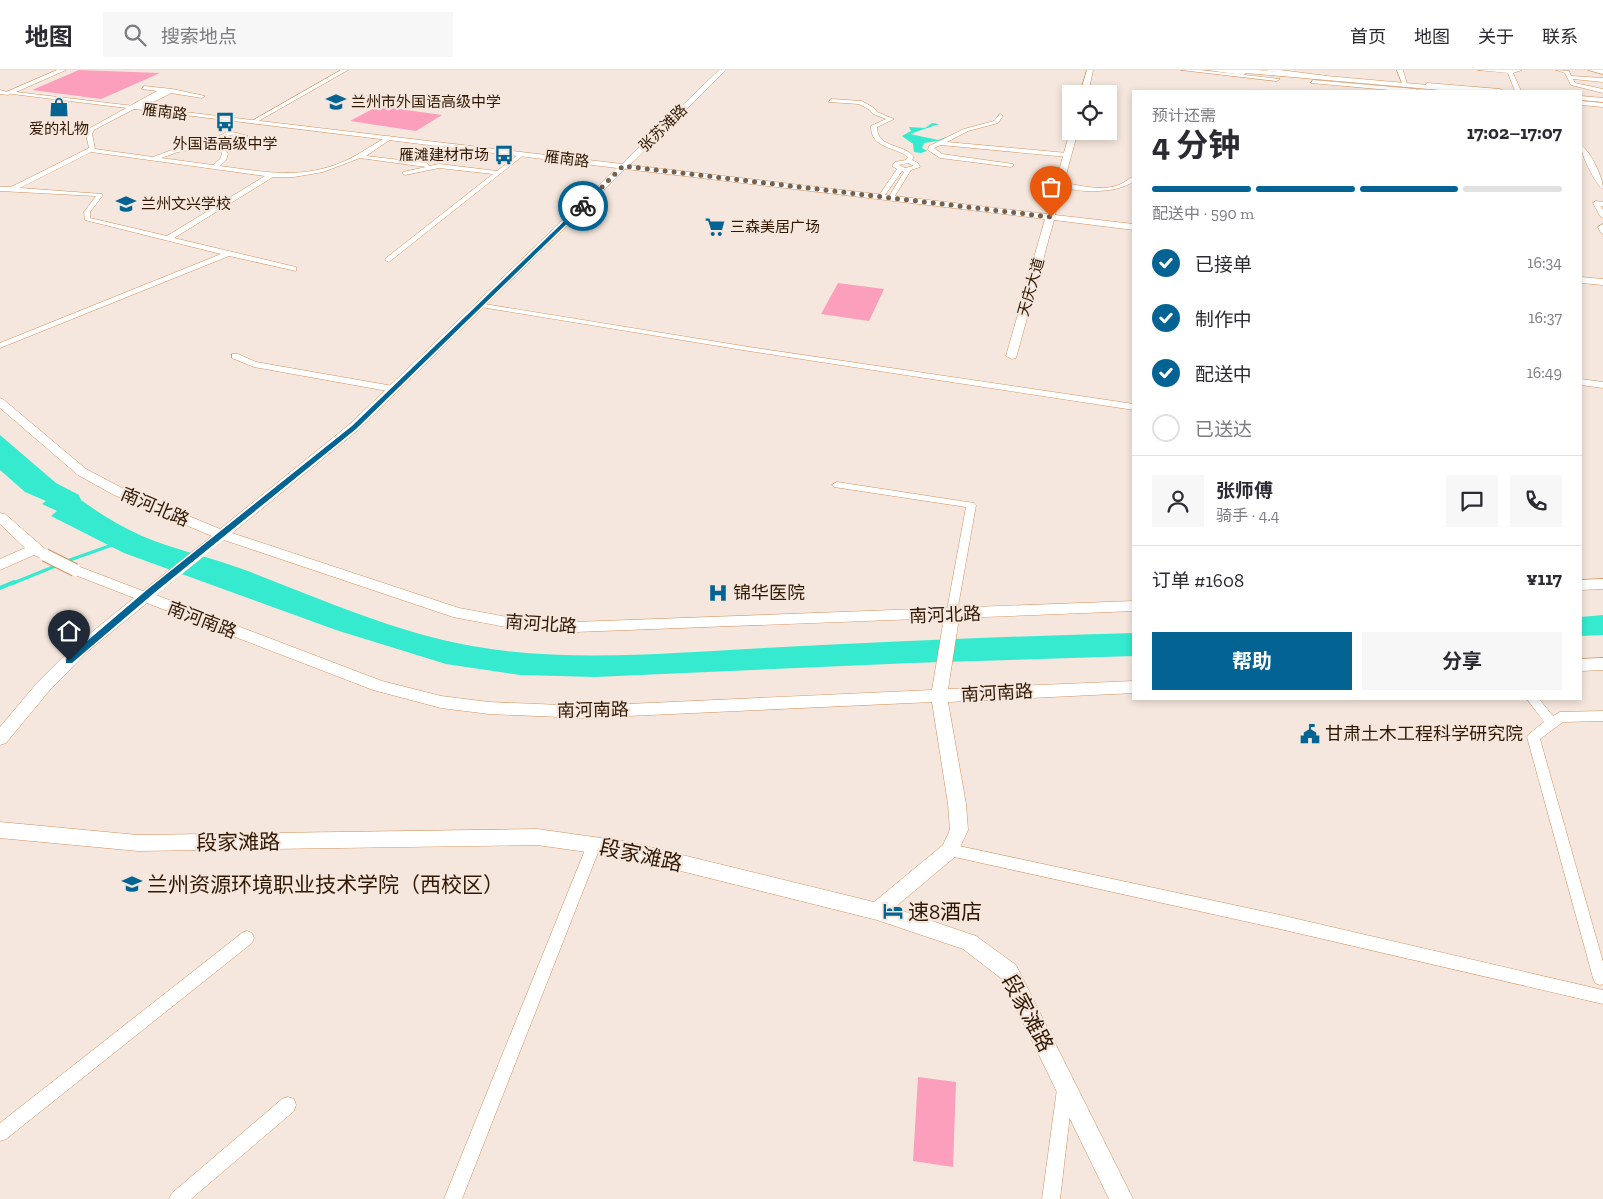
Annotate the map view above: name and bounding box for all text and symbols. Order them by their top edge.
search box [103,12,453,57]
icon: search [121,21,149,49]
text: 地图 [25,22,73,51]
text: 搜索地点 [161,25,237,48]
text: 首页 [1350,26,1386,48]
text: 地图 [1414,26,1450,48]
text: 关于 [1478,26,1514,48]
text: 联系 [1542,26,1578,48]
map controls [1062,85,1117,140]
button: locate [1062,85,1117,140]
school or university icon: 兰州市外国语高级中学 [325,91,347,113]
place label: 兰州市外国语高级中学 [351,93,501,111]
shop icon: 爱的礼物 [48,96,70,118]
street label: 雁南路 [142,100,188,124]
street label: 张苏滩路 [635,101,691,155]
text: 预计还需 [1152,106,1216,125]
bus stop icon: 外国语高级中学 [214,111,236,133]
place label: 爱的礼物 [29,120,89,138]
text: 17:02–17:07 [1467,121,1562,144]
text: 4 分钟 [1152,126,1240,164]
place label: 外国语高级中学 [172,135,278,153]
bus stop icon: 雁滩建材市场 [493,144,515,166]
place label: 雁滩建材市场 [399,146,489,164]
street label: 雁南路 [544,147,590,171]
pin [1030,166,1072,217]
icon: bag [1037,173,1065,201]
courier [558,181,608,231]
icon: bike [569,192,597,220]
school or university icon: 兰州文兴学校 [115,193,137,215]
place label: 兰州文兴学校 [141,195,231,213]
text: 配送中 · 590 m [1152,204,1254,223]
supermarket icon: 三森美居广场 [704,216,726,238]
place label: 三森美居广场 [730,218,820,236]
icon: check [1152,249,1180,277]
text: 已接单 [1195,253,1252,276]
text: 16:34 [1527,253,1562,272]
street label: 天庆大道 [1014,256,1048,318]
icon: check [1152,304,1180,332]
text: 制作中 [1195,308,1252,331]
text: 16:37 [1528,308,1562,327]
icon: check [1152,359,1180,387]
text: 配送中 [1195,363,1252,386]
text: 16:49 [1527,363,1562,382]
text: 已送达 [1195,418,1252,441]
button: person [1152,475,1204,527]
button: chat [1446,475,1498,527]
button: phone [1510,475,1562,527]
text: 张师傅 [1216,479,1273,502]
street label: 南河北路 [118,483,192,531]
text: 骑手 · 4.4 [1216,506,1279,525]
text: ¥117 [1526,567,1562,590]
text: 订单 #1608 [1152,569,1244,592]
hospital icon: 锦华医院 [707,582,729,604]
place label: 锦华医院 [733,582,805,604]
street label: 南河南路 [164,597,240,643]
street label: 南河北路 [909,603,981,627]
pin [48,610,90,661]
street label: 南河北路 [504,611,578,637]
icon: home [55,617,83,645]
button: 帮助 [1152,632,1352,690]
button: 分享 [1362,632,1562,690]
street label: 南河南路 [960,680,1034,706]
street label: 南河南路 [557,698,629,722]
public building icon: 甘肃土木工程科学研究院 [1299,723,1321,745]
place label: 甘肃土木工程科学研究院 [1325,723,1523,745]
street label: 段家滩路 [196,829,280,855]
street label: 段家滩路 [597,834,685,876]
place label: 兰州资源环境职业技术学院（西校区） [147,872,504,897]
school or university icon: 兰州资源环境职业技术学院（西校区） [121,873,143,895]
place label: 速8酒店 [908,899,982,924]
hotel icon: 速8酒店 [882,900,904,922]
street label: 段家滩路 [997,970,1059,1056]

